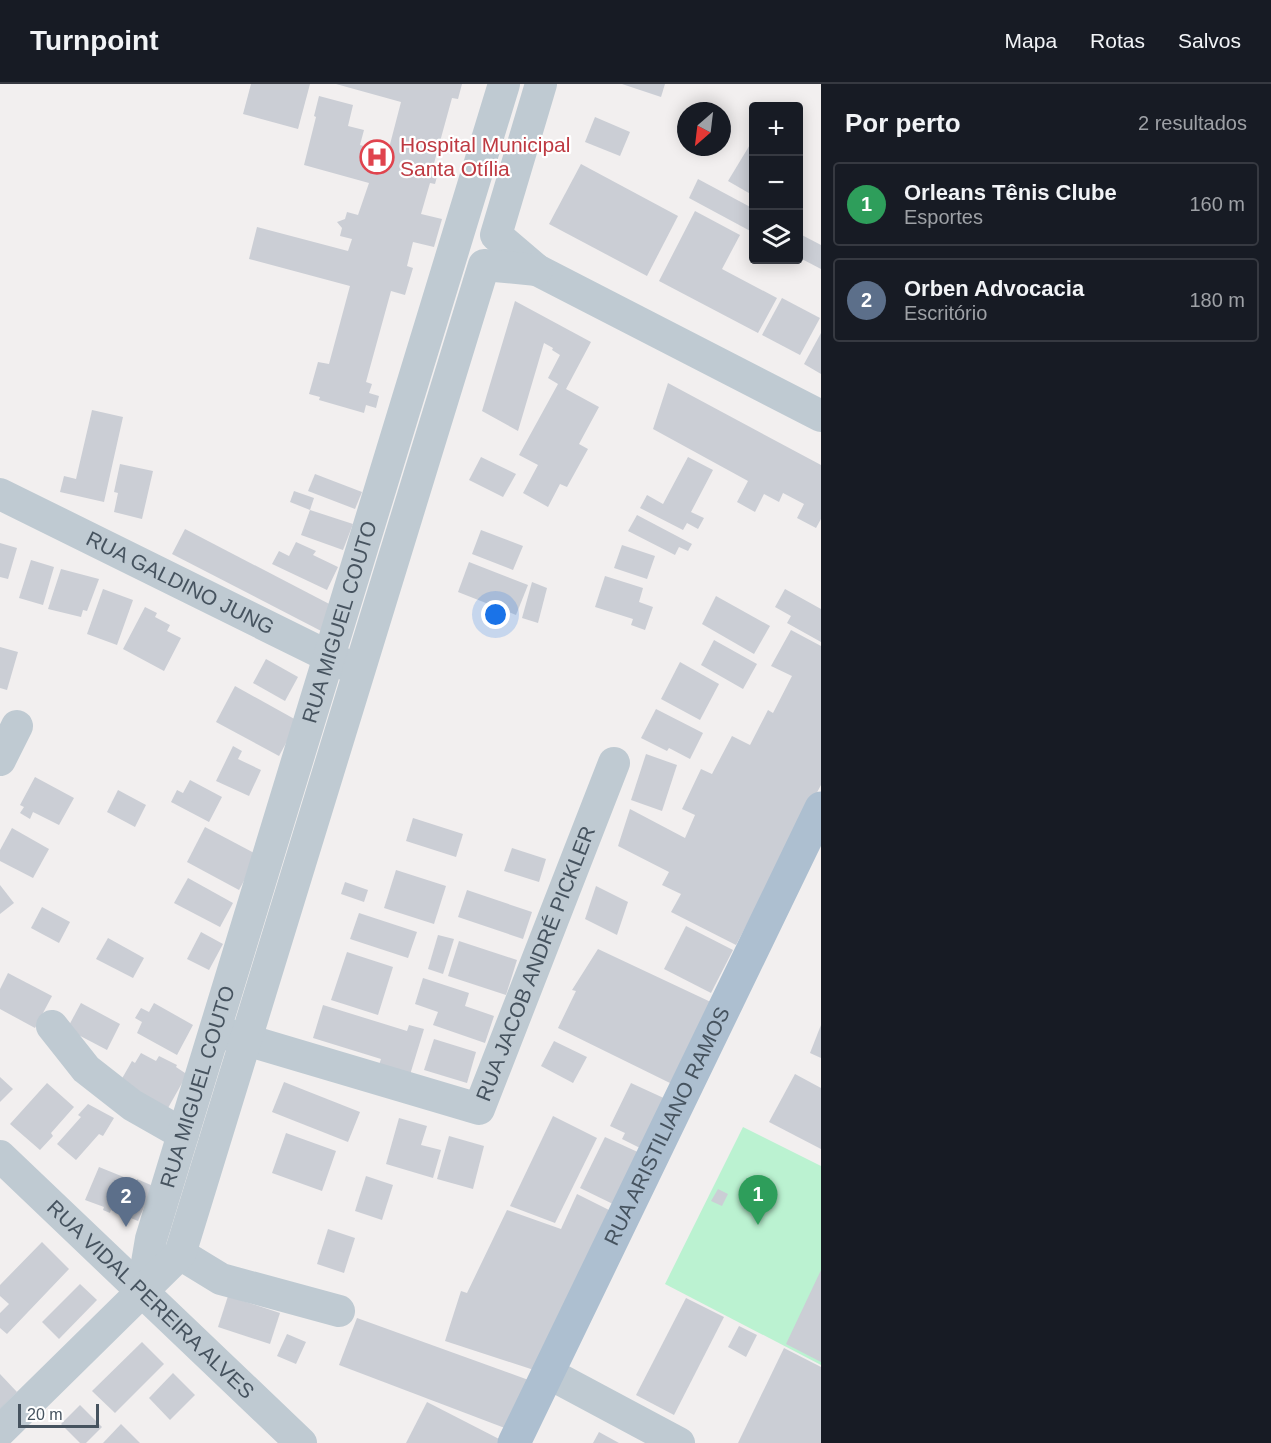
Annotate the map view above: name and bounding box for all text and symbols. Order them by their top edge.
text: Turnpoint [30,25,159,56]
text: Mapa [1005,29,1057,52]
text: Rotas [1090,29,1145,52]
text: Salvos [1178,29,1241,52]
north arrow [677,102,731,156]
map controls [749,102,803,264]
button: + [749,102,803,156]
text: Por perto [845,108,961,138]
text: 2 resultados [1138,112,1247,134]
place label: Hospital Municipal Santa Otília [400,133,570,180]
hospital icon: Hospital Municipal Santa Otília [359,139,395,175]
button: − [749,156,803,210]
text: Orleans Tênis Clube [904,180,1117,205]
text: 1 [861,193,872,215]
text: 160 m [1189,193,1245,215]
text: Esportes [904,206,983,228]
button: layers [749,210,803,264]
text: Orben Advocacia [904,276,1084,301]
text: 2 [861,289,872,311]
text: 180 m [1189,289,1245,311]
text: Escritório [904,302,987,324]
street label: RUA MIGUEL COUTO [297,518,381,726]
street label: RUA GALDINO JUNG [83,527,278,639]
your location [481,600,510,629]
street label: RUA JACOB ANDRÉ PICKLER [471,823,599,1104]
street label: RUA MIGUEL COUTO [155,983,239,1190]
street label: RUA ARISTILIANO RAMOS [599,1003,734,1249]
pin: 1 [738,1176,777,1225]
pin: 2 [106,1178,146,1227]
street label: RUA VIDAL PEREIRA ALVES [43,1195,259,1403]
scale bar [18,1401,99,1428]
text: 20 m [27,1406,63,1423]

